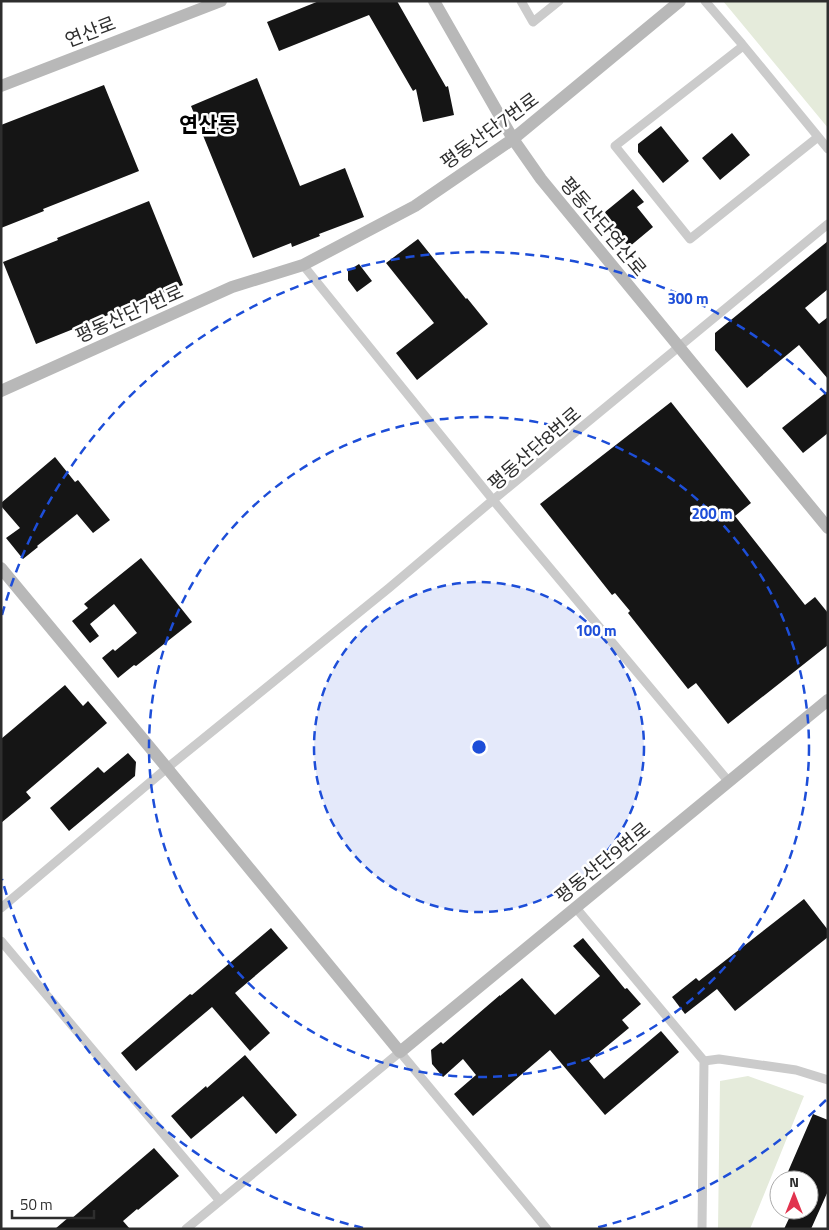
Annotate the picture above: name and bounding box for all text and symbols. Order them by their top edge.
street label: 연산로 [60,8,120,54]
street label: 평동산단7번로 [434,84,544,176]
district label: 연산동 [179,108,237,140]
street label: 평동산단연산로 [554,170,654,282]
street label: 평동산단7번로 [70,276,188,350]
text: 300 m [667,287,709,310]
street label: 평동산단8번로 [481,399,587,497]
text: 200 m [691,502,733,525]
text: 100 m [575,619,617,642]
centre of rings [470,738,488,756]
street label: 평동산단9번로 [548,814,656,910]
north arrow [769,1170,819,1220]
text: N [789,1171,799,1192]
scale bar [12,1188,95,1220]
text: 50 m [20,1193,53,1216]

